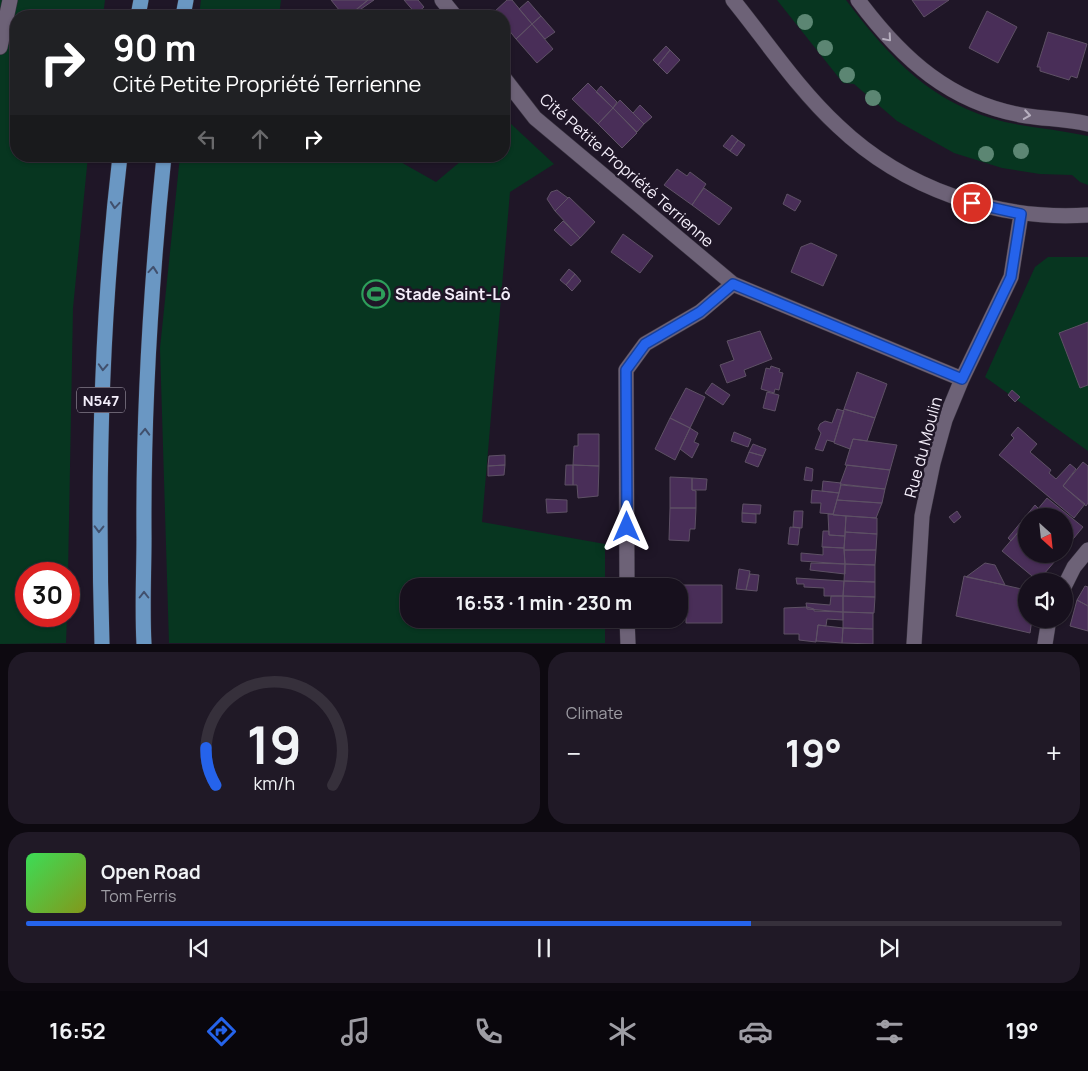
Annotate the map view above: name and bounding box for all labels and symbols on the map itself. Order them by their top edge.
one-way arrow [882,33,891,42]
street label: Cité Petite Propriété Terrienne [535,88,719,252]
one-way arrow [1023,110,1032,120]
pin [951,182,993,224]
one-way arrow [110,201,121,209]
one-way arrow [147,266,158,274]
sports icon: Stade Saint-Lô [361,279,391,309]
place label: Stade Saint-Lô [395,283,511,305]
one-way arrow [98,363,109,371]
road number: N547 [77,388,125,412]
street label: Rue du Moulin [899,394,947,500]
one-way arrow [140,428,150,436]
position arrow [600,500,652,552]
north arrow [1018,508,1072,562]
one-way arrow [94,526,104,533]
speed limit sign: 30 [15,562,80,627]
one-way arrow [139,591,149,598]

